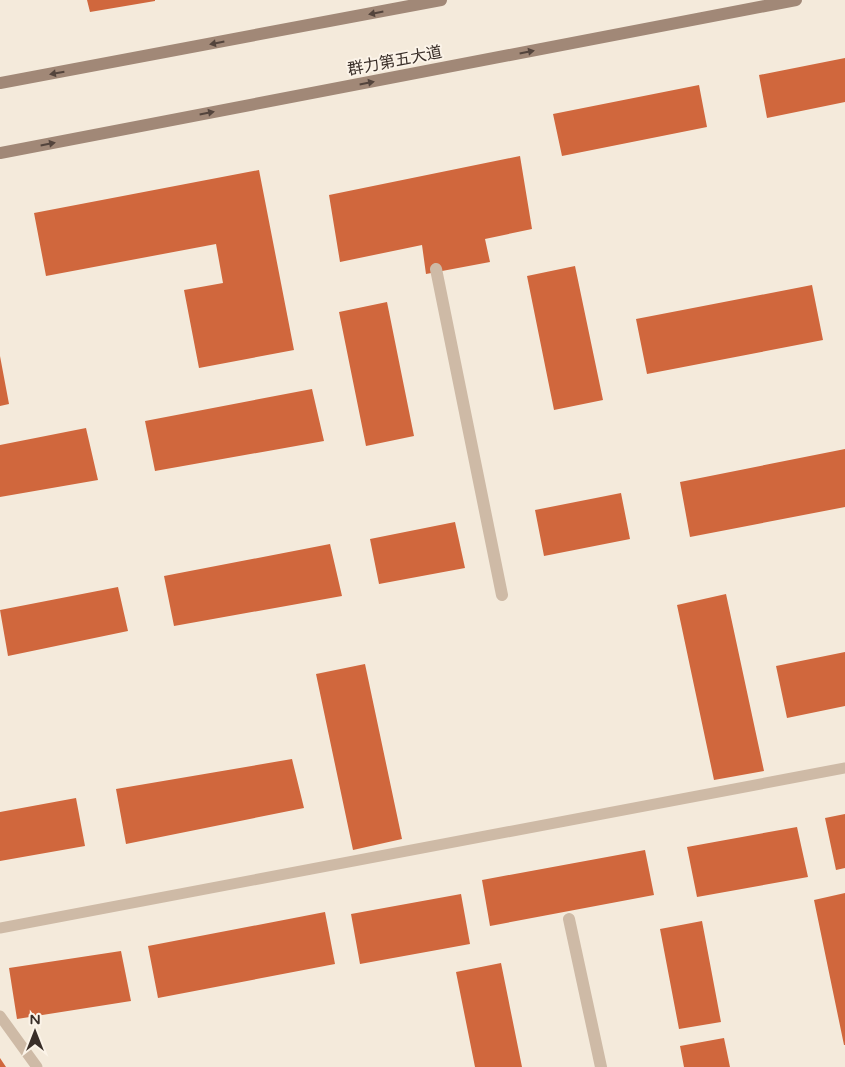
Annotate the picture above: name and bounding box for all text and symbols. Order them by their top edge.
one-way arrow [368,9,384,17]
one-way arrow [208,40,224,48]
street label: 群力第五大道 [346,42,444,80]
one-way arrow [519,48,534,56]
one-way arrow [49,69,65,77]
one-way arrow [359,78,375,86]
one-way arrow [200,109,216,117]
one-way arrow [40,140,55,148]
north arrow [10,1007,60,1057]
text: N [29,1011,41,1028]

